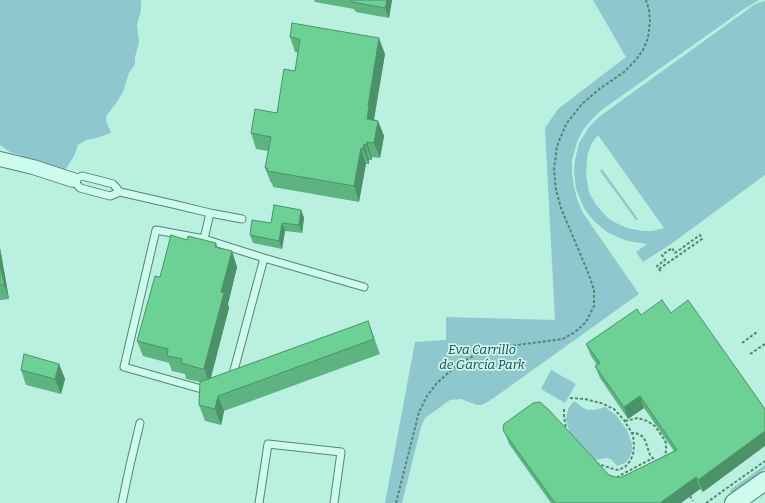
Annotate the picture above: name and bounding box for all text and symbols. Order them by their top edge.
park label: Eva Carrillo de García Park [439,342,525,373]

